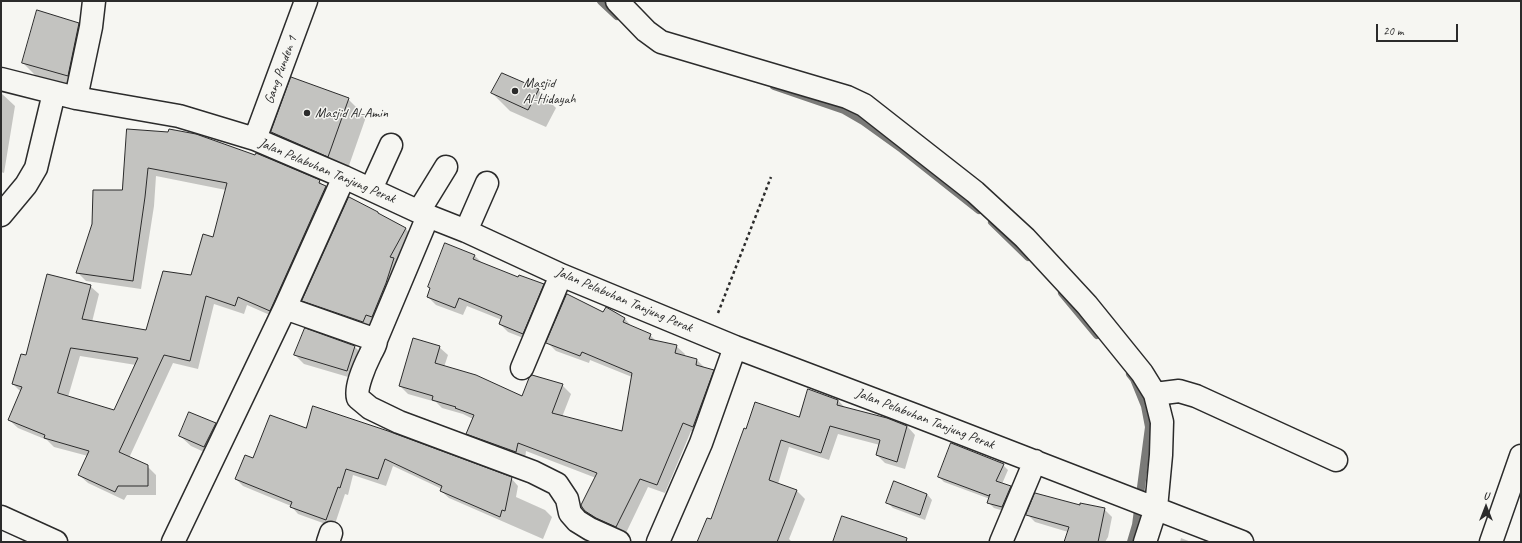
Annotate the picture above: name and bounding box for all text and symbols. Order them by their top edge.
scale bar [1378,16,1460,42]
text: 20 m [1383,23,1403,39]
street label: Gang Punden 1 [261,34,301,106]
place label: Masjid Al-Hidayah [523,75,576,108]
marker: Masjid Al-Hidayah [510,86,520,96]
place label: Masjid Al-Amin [315,105,388,121]
marker: Masjid Al-Amin [302,108,312,118]
street label: Jalan Pelabuhan Tanjung Perak [256,135,398,207]
street label: Jalan Pelabuhan Tanjung Perak [553,264,695,336]
street label: Jalan Pelabuhan Tanjung Perak [853,385,997,453]
north arrow [1466,487,1506,527]
text: U [1483,488,1489,502]

